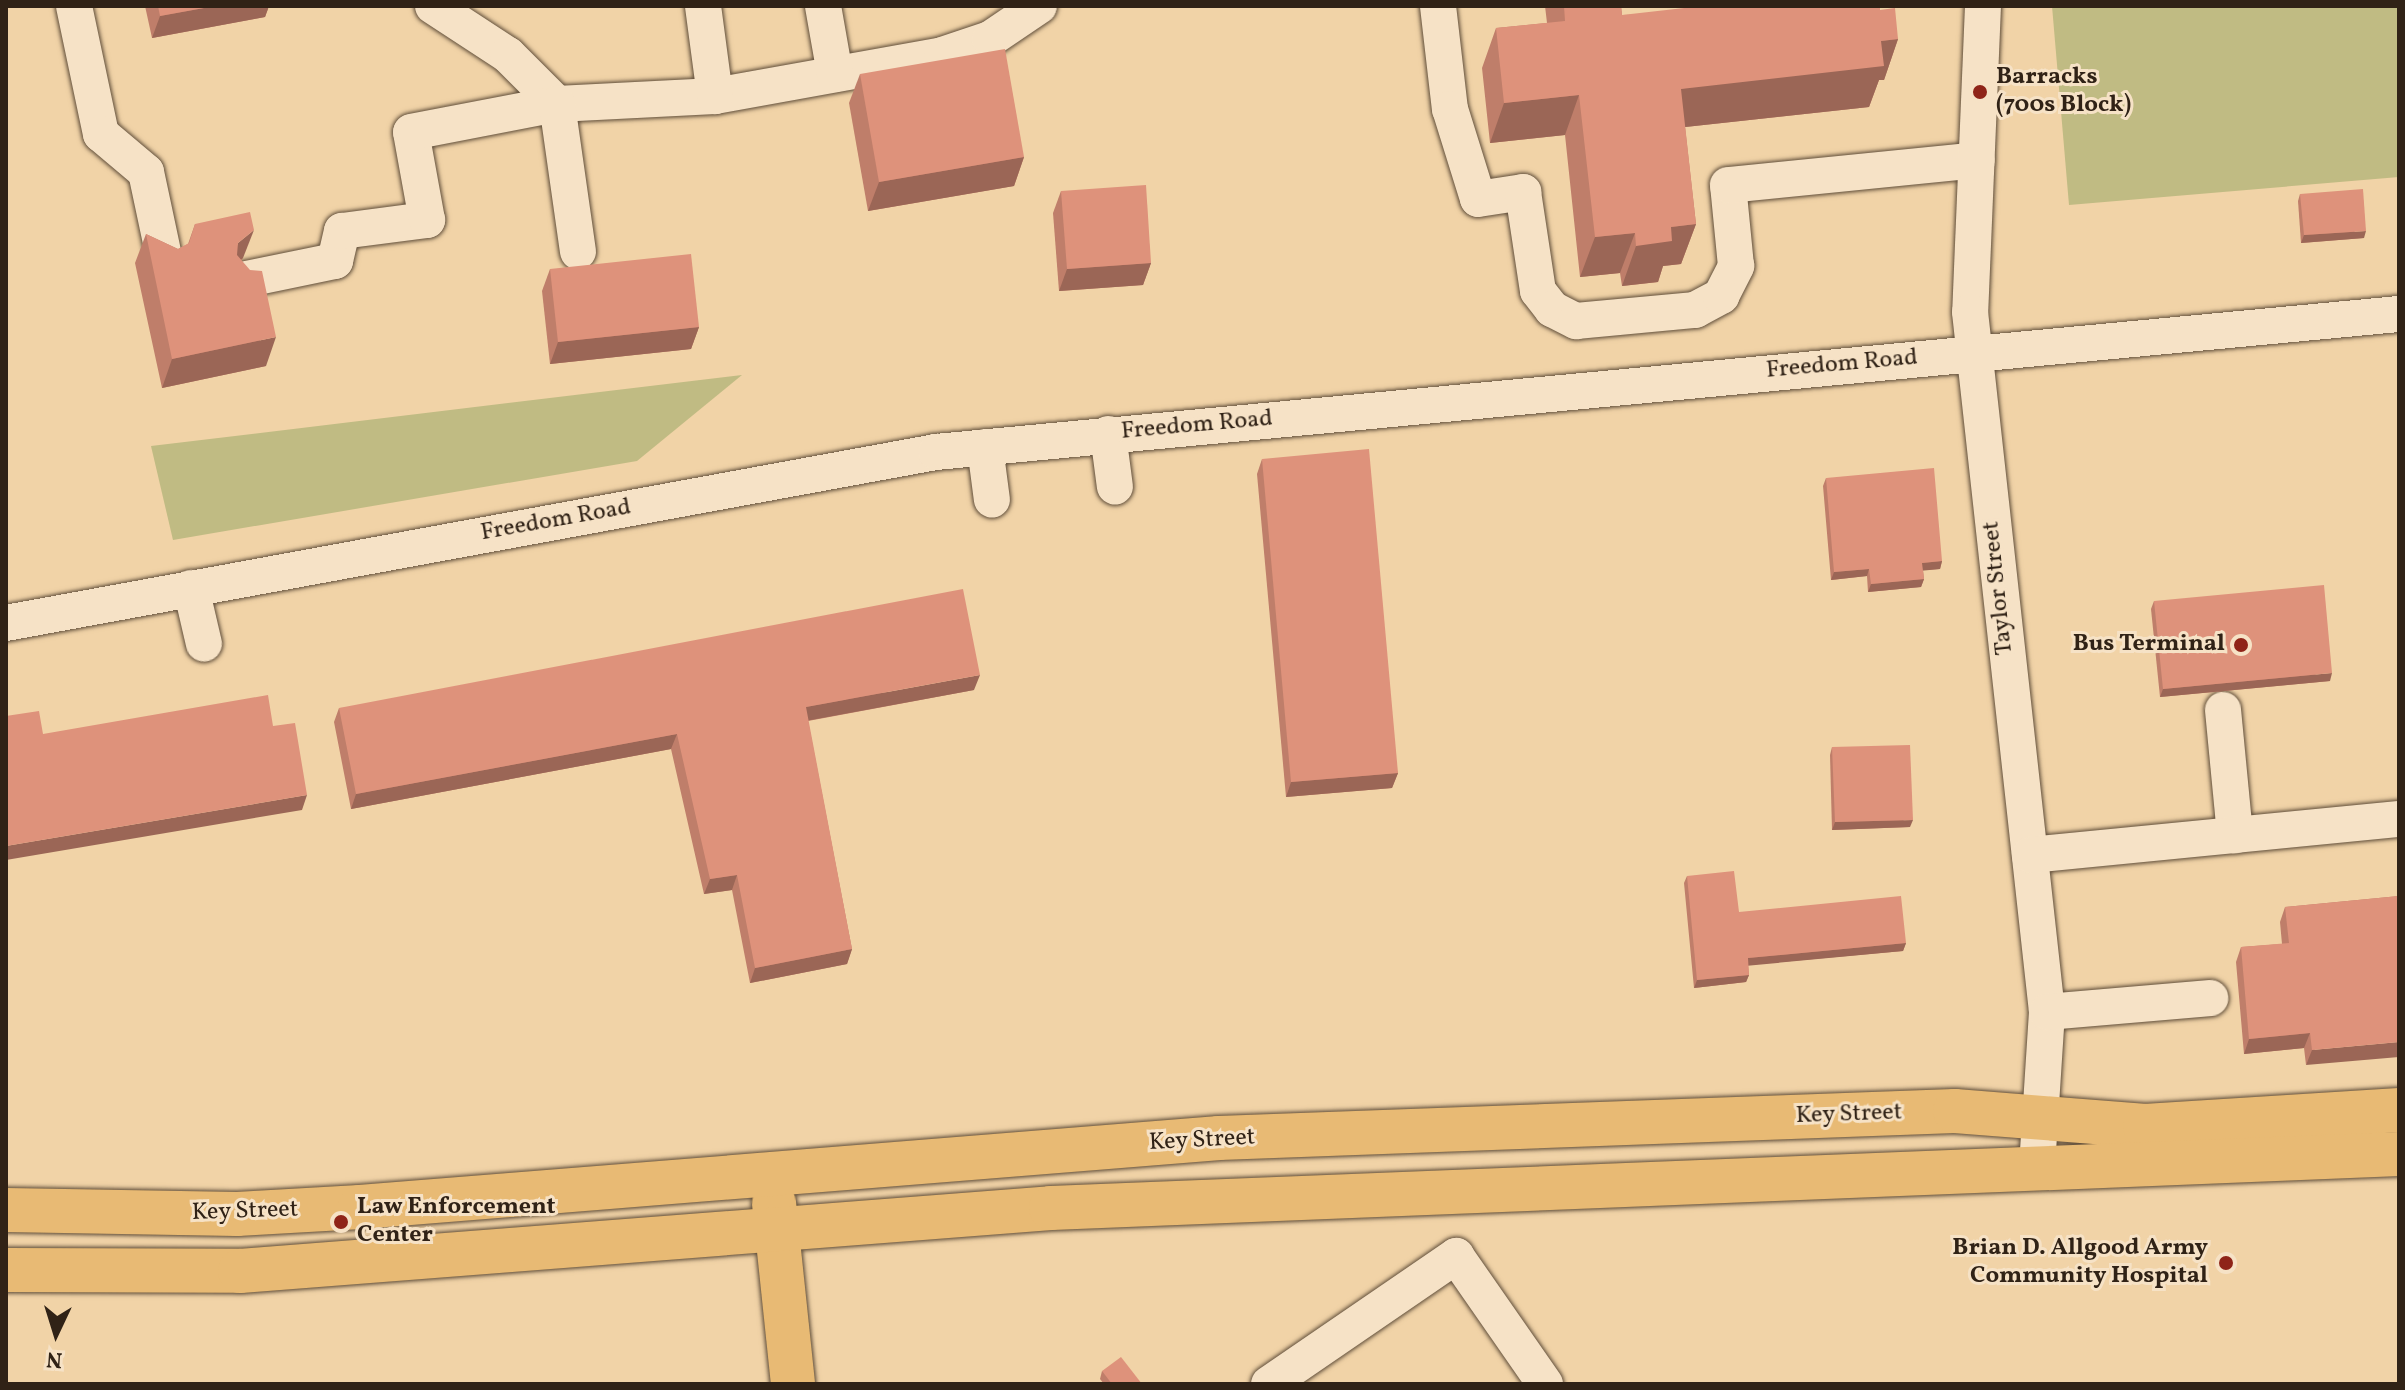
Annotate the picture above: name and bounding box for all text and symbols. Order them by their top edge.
place label: Barracks (700s Block) [1996,64,2131,120]
marker: Barracks (700s Block) [1971,83,1989,101]
street label: Freedom Road [1765,344,1919,386]
street label: Freedom Road [1120,405,1274,447]
street label: Freedom Road [479,494,633,548]
street label: Taylor Street [1978,520,2020,656]
place label: Bus Terminal [2072,631,2225,659]
marker: Bus Terminal [2232,636,2250,654]
street label: Key Street [1795,1099,1903,1131]
street label: Key Street [1148,1124,1256,1158]
place label: Law Enforcement Center [357,1194,556,1250]
street label: Key Street [191,1196,299,1228]
marker: Law Enforcement Center [332,1213,350,1231]
place label: Brian D. Allgood Army Community Hospital [1952,1235,2208,1291]
marker: Brian D. Allgood Army Community Hospital [2215,1252,2237,1274]
north arrow [16,1294,96,1374]
text: N [45,1342,63,1374]

